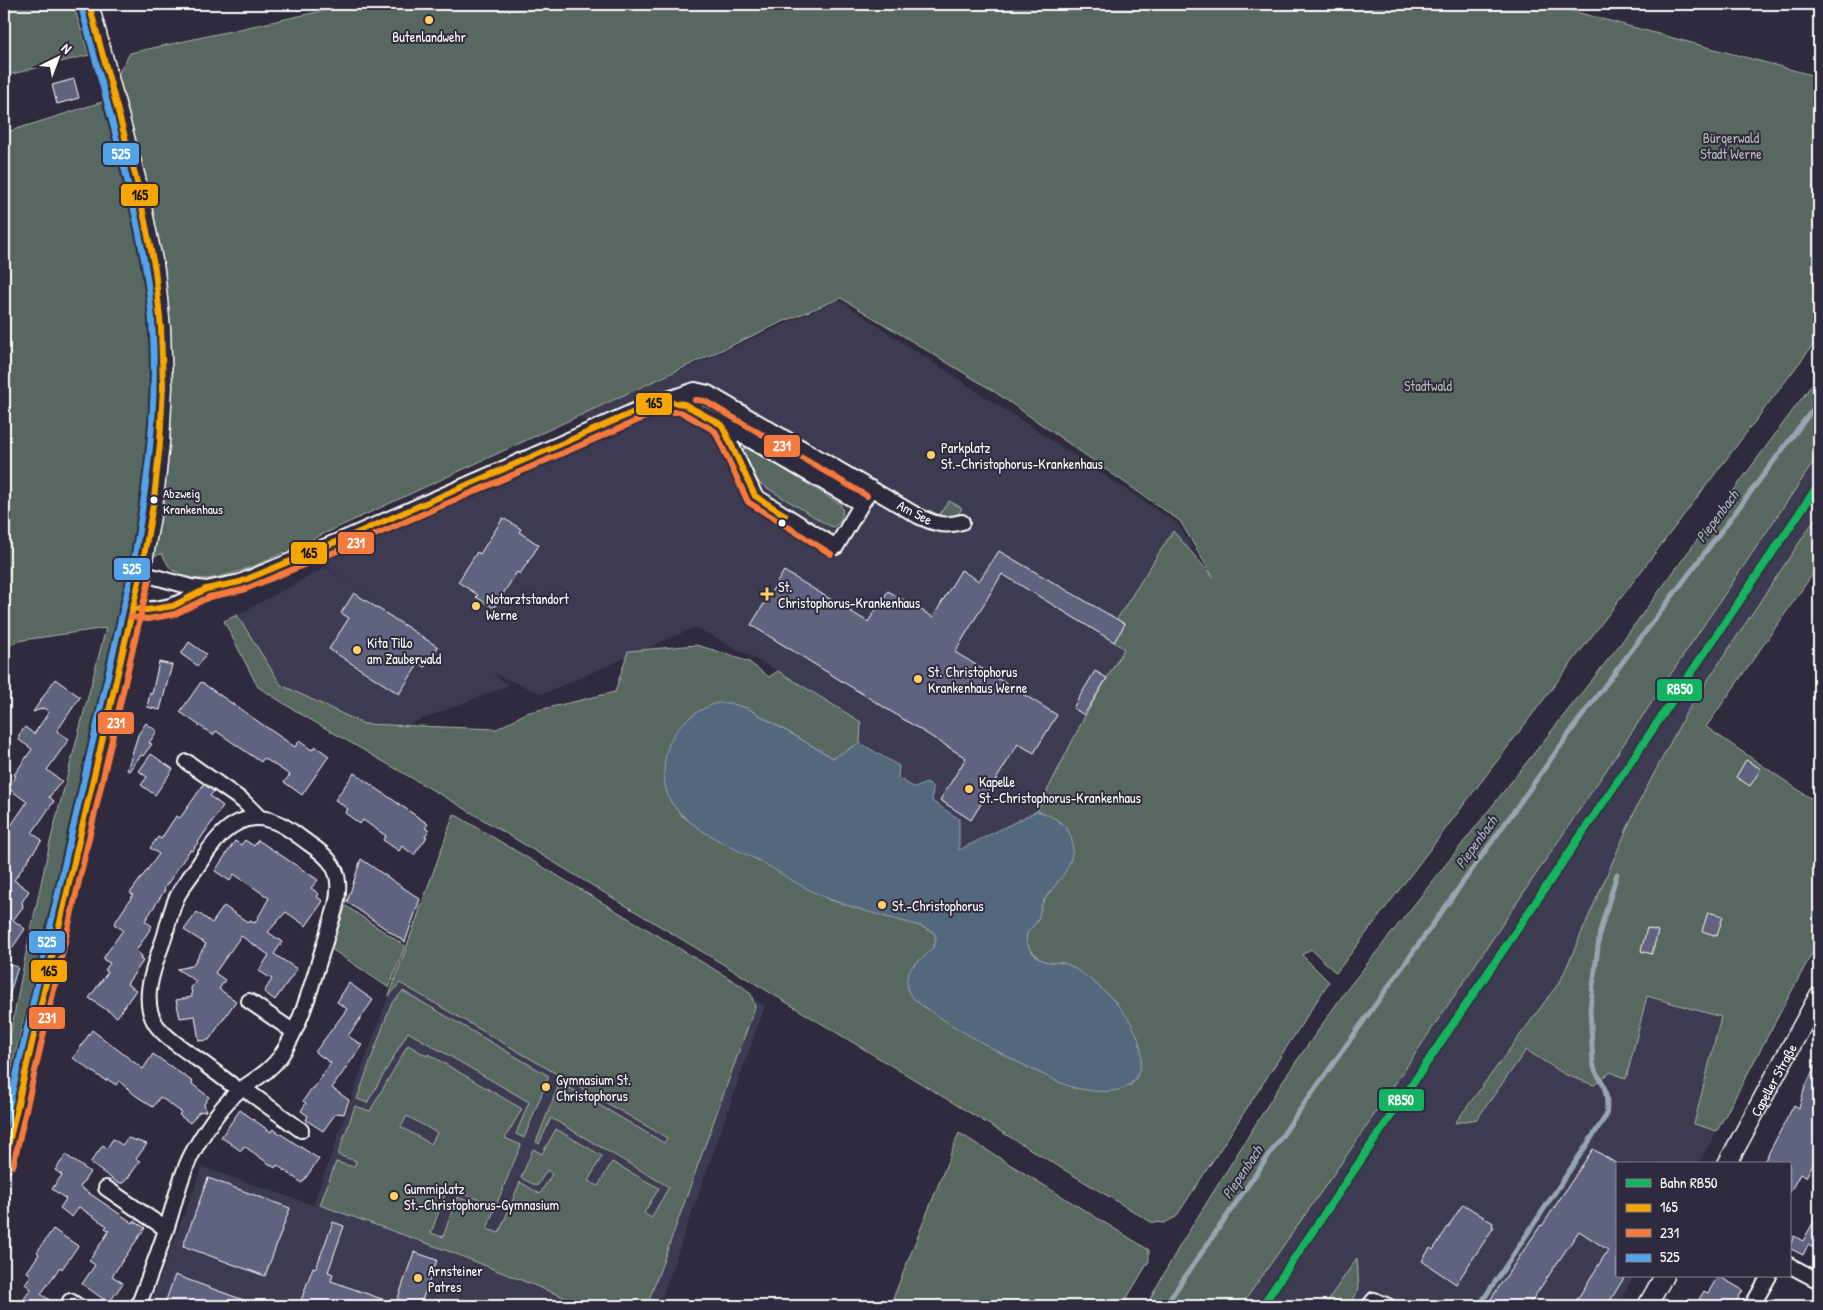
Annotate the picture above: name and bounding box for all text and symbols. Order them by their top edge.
marker: Butenlandwehr [423,14,435,26]
place label: Butenlandwehr [392,27,466,46]
north arrow [32,32,82,82]
text: N [58,38,77,58]
park label: Bürgerwald Stadt Werne [1700,128,1762,163]
line badge: 525 [102,142,140,166]
text: 525 [112,144,130,163]
line badge: 165 [120,183,159,207]
text: 165 [132,185,148,204]
park label: Stadtwald [1404,376,1453,395]
line badge: 165 [635,392,673,416]
text: 165 [646,393,662,412]
line badge: 231 [763,434,801,458]
text: 231 [773,436,791,455]
place label: Parkplatz St.-Christophorus-Krankenhaus [941,438,1103,474]
marker: Parkplatz St.-Christophorus-Krankenhaus [925,449,937,461]
place label: Abzweig Krankenhaus [163,484,223,518]
water label: Piepenbach [1691,484,1744,546]
marker: Abzweig Krankenhaus [149,495,159,505]
street label: Am See [894,495,936,529]
unlabelled marker [777,518,787,528]
line badge: 231 [337,531,375,555]
text: 231 [347,533,365,552]
line badge: 165 [290,541,328,565]
text: 165 [301,543,317,562]
line badge: 525 [113,557,151,581]
text: 525 [123,559,141,578]
place label: St. Christophorus-Krankenhaus [778,577,920,613]
marker: St. Christophorus-Krankenhaus [760,587,774,601]
place label: Notarztstandort Werne [486,589,569,624]
marker: Notarztstandort Werne [470,600,482,612]
place label: Kita Tillo am Zauberwald [367,633,442,668]
marker: Kita Tillo am Zauberwald [351,644,363,656]
place label: St. Christophorus Krankenhaus Werne [928,662,1028,697]
marker: St. Christophorus Krankenhaus Werne [912,673,924,685]
line badge: RB50 [1656,678,1703,702]
text: RB50 [1667,679,1694,698]
line badge: 231 [97,711,135,735]
text: 231 [107,713,125,732]
place label: Kapelle St.-Christophorus-Krankenhaus [979,772,1141,808]
marker: Kapelle St.-Christophorus-Krankenhaus [963,783,975,795]
water label: Piepenbach [1450,810,1503,872]
place label: St.-Christophorus [892,896,984,916]
marker: St.-Christophorus [876,899,888,911]
line badge: 525 [28,930,66,954]
text: 525 [38,932,56,951]
line badge: 165 [30,959,68,983]
text: 165 [41,961,57,980]
line badge: 231 [28,1006,66,1030]
text: 231 [38,1008,56,1027]
street label: Capeller Straße [1745,1040,1801,1119]
place label: Gymnasium St. Christophorus [556,1070,631,1106]
marker: Gymnasium St. Christophorus [540,1081,552,1093]
line badge: RB50 [1378,1088,1425,1112]
text: RB50 [1388,1090,1415,1109]
water label: Piepenbach [1217,1140,1268,1203]
legend [1616,1162,1790,1278]
text: Bahn RB50 [1660,1172,1718,1193]
place label: Gummiplatz St.-Christophorus-Gymnasium [404,1179,559,1215]
marker: Gummiplatz St.-Christophorus-Gymnasium [388,1190,400,1202]
text: 165 [1660,1196,1678,1217]
text: 231 [1660,1222,1679,1243]
text: 525 [1660,1246,1680,1267]
place label: Arnsteiner Patres [428,1261,483,1296]
marker: Arnsteiner Patres [412,1272,424,1284]

